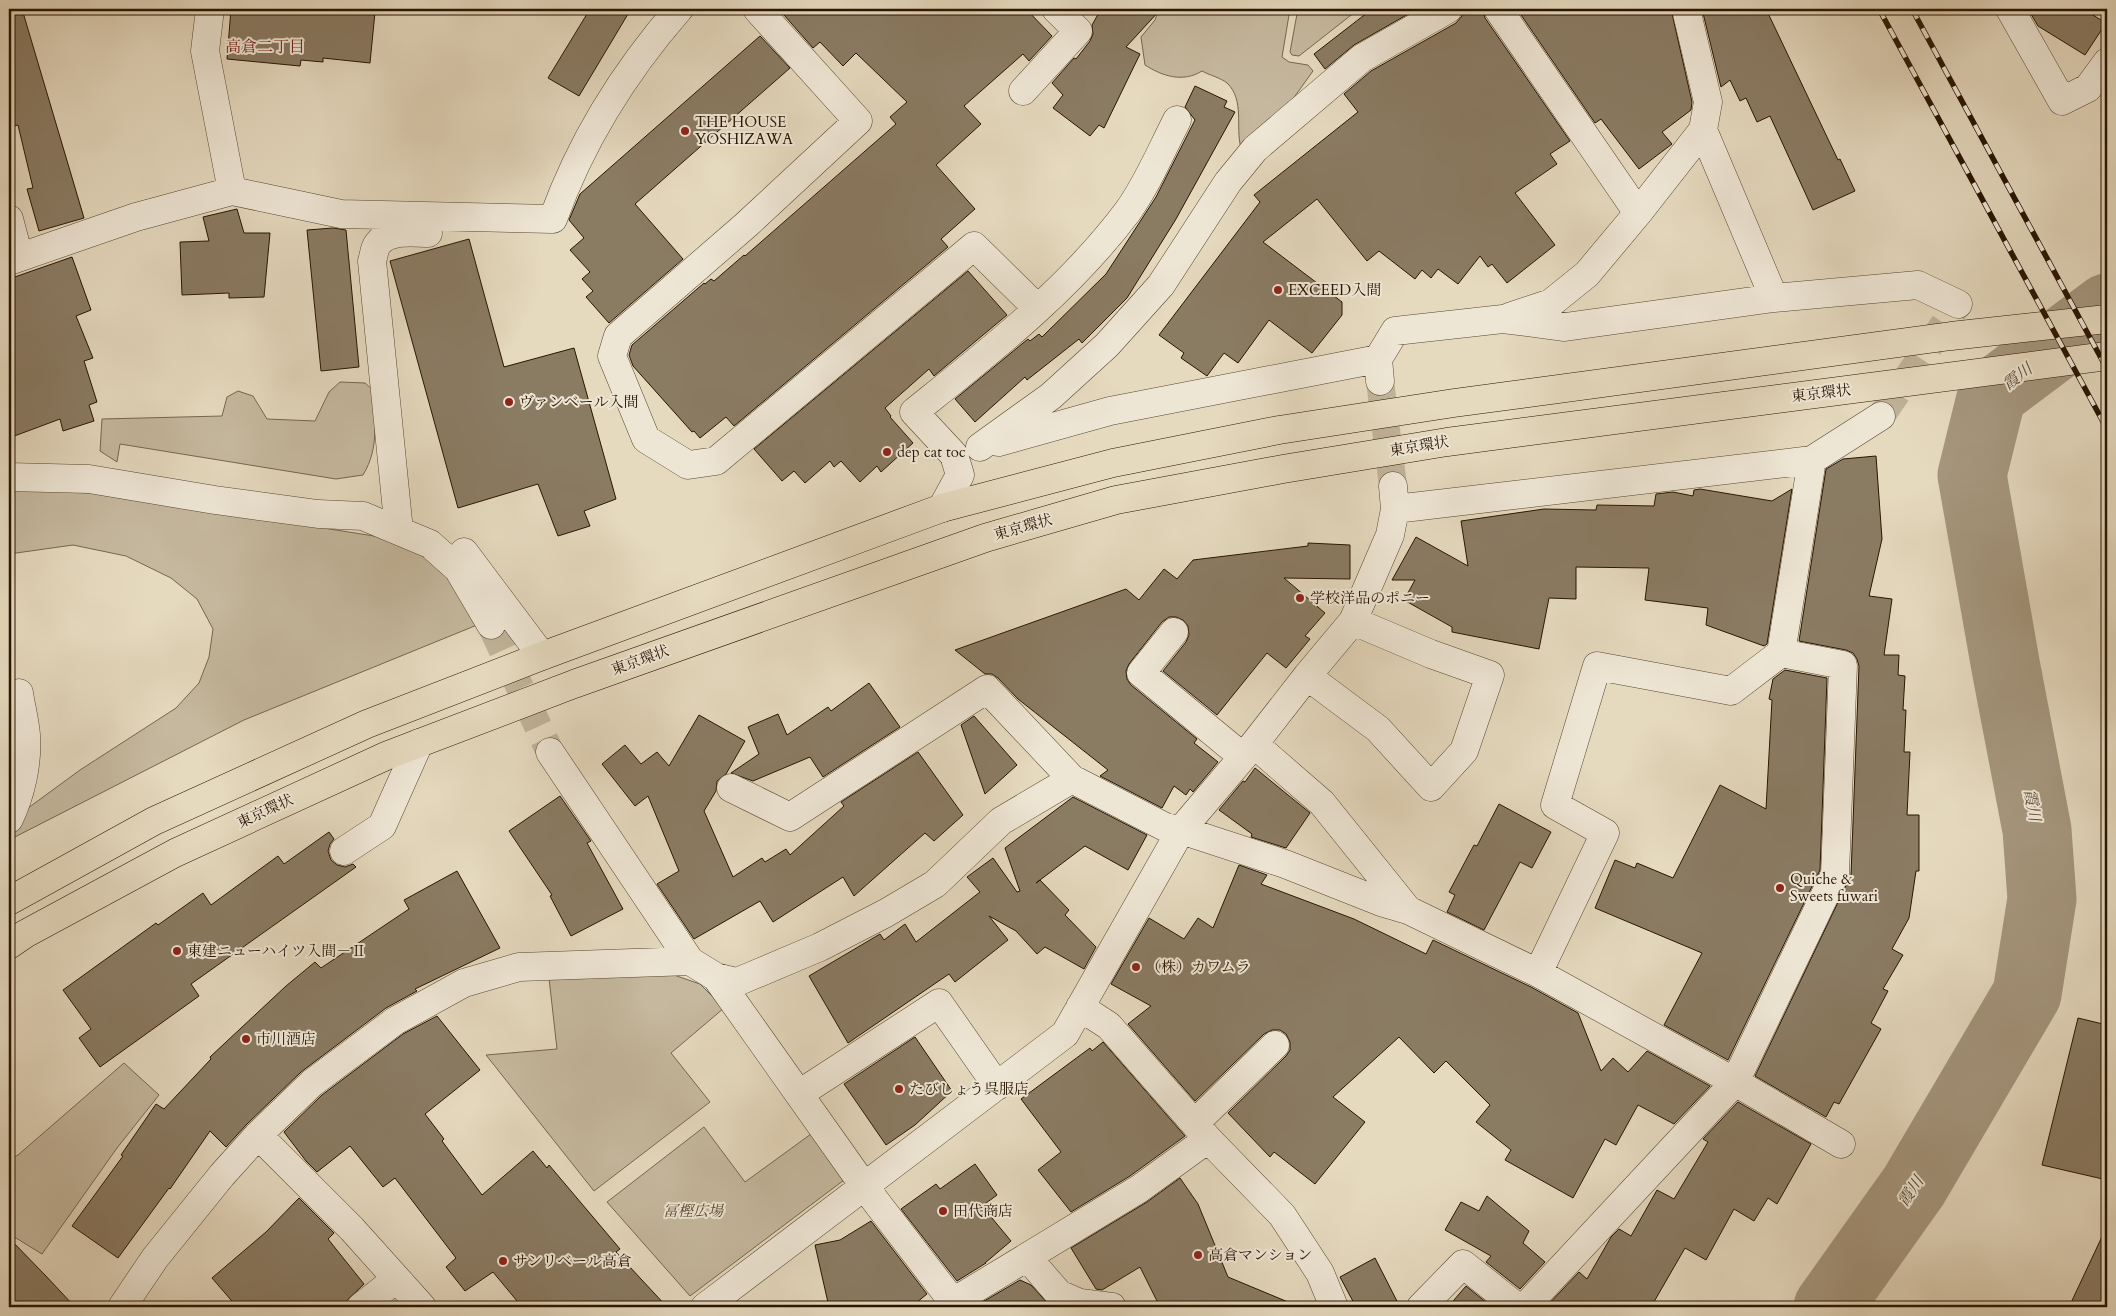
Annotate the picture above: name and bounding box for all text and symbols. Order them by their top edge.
district label: 高倉二丁目 [225,36,305,58]
place label: THE HOUSE YOSHIZAWA [695,112,793,149]
marker: THE HOUSE YOSHIZAWA [679,125,691,137]
place label: EXCEED入間 [1288,280,1381,300]
marker: EXCEED入間 [1272,284,1284,296]
water label: 霞川 [1998,357,2039,395]
street label: 東京環状 [1790,379,1852,407]
place label: ヴァンベール入間 [519,392,639,412]
marker: ヴァンベール入間 [503,396,515,408]
street label: 東京環状 [1388,431,1450,461]
place label: dep cat toc [897,442,966,462]
marker: dep cat toc [881,446,893,458]
street label: 東京環状 [991,509,1055,545]
place label: 学校洋品のポニー [1310,588,1430,608]
marker: 学校洋品のポニー [1294,592,1306,604]
street label: 東京環状 [608,640,672,680]
water label: 霞川 [2018,787,2046,825]
street label: 東京環状 [234,789,296,833]
place label: Quiche & Sweets fuwari [1790,869,1878,906]
marker: Quiche & Sweets fuwari [1774,882,1786,894]
place label: 東建ニューハイツ入間－Ⅱ [187,941,366,961]
marker: 東建ニューハイツ入間－Ⅱ [171,945,183,957]
place label: （株）カワムラ [1146,957,1251,977]
marker: （株）カワムラ [1130,961,1142,973]
place label: 市川酒店 [256,1029,316,1049]
marker: 市川酒店 [240,1033,252,1045]
place label: たびしょう呉服店 [909,1079,1029,1099]
marker: たびしょう呉服店 [893,1083,905,1095]
water label: 霞川 [1893,1170,1930,1211]
park label: 冨樫広場 [663,1201,725,1221]
place label: 田代商店 [953,1201,1013,1221]
marker: 田代商店 [937,1205,949,1217]
place label: 高倉マンション [1208,1245,1312,1265]
marker: 高倉マンション [1192,1249,1204,1261]
place label: サンリベール高倉 [513,1251,632,1271]
marker: サンリベール高倉 [497,1255,509,1267]

